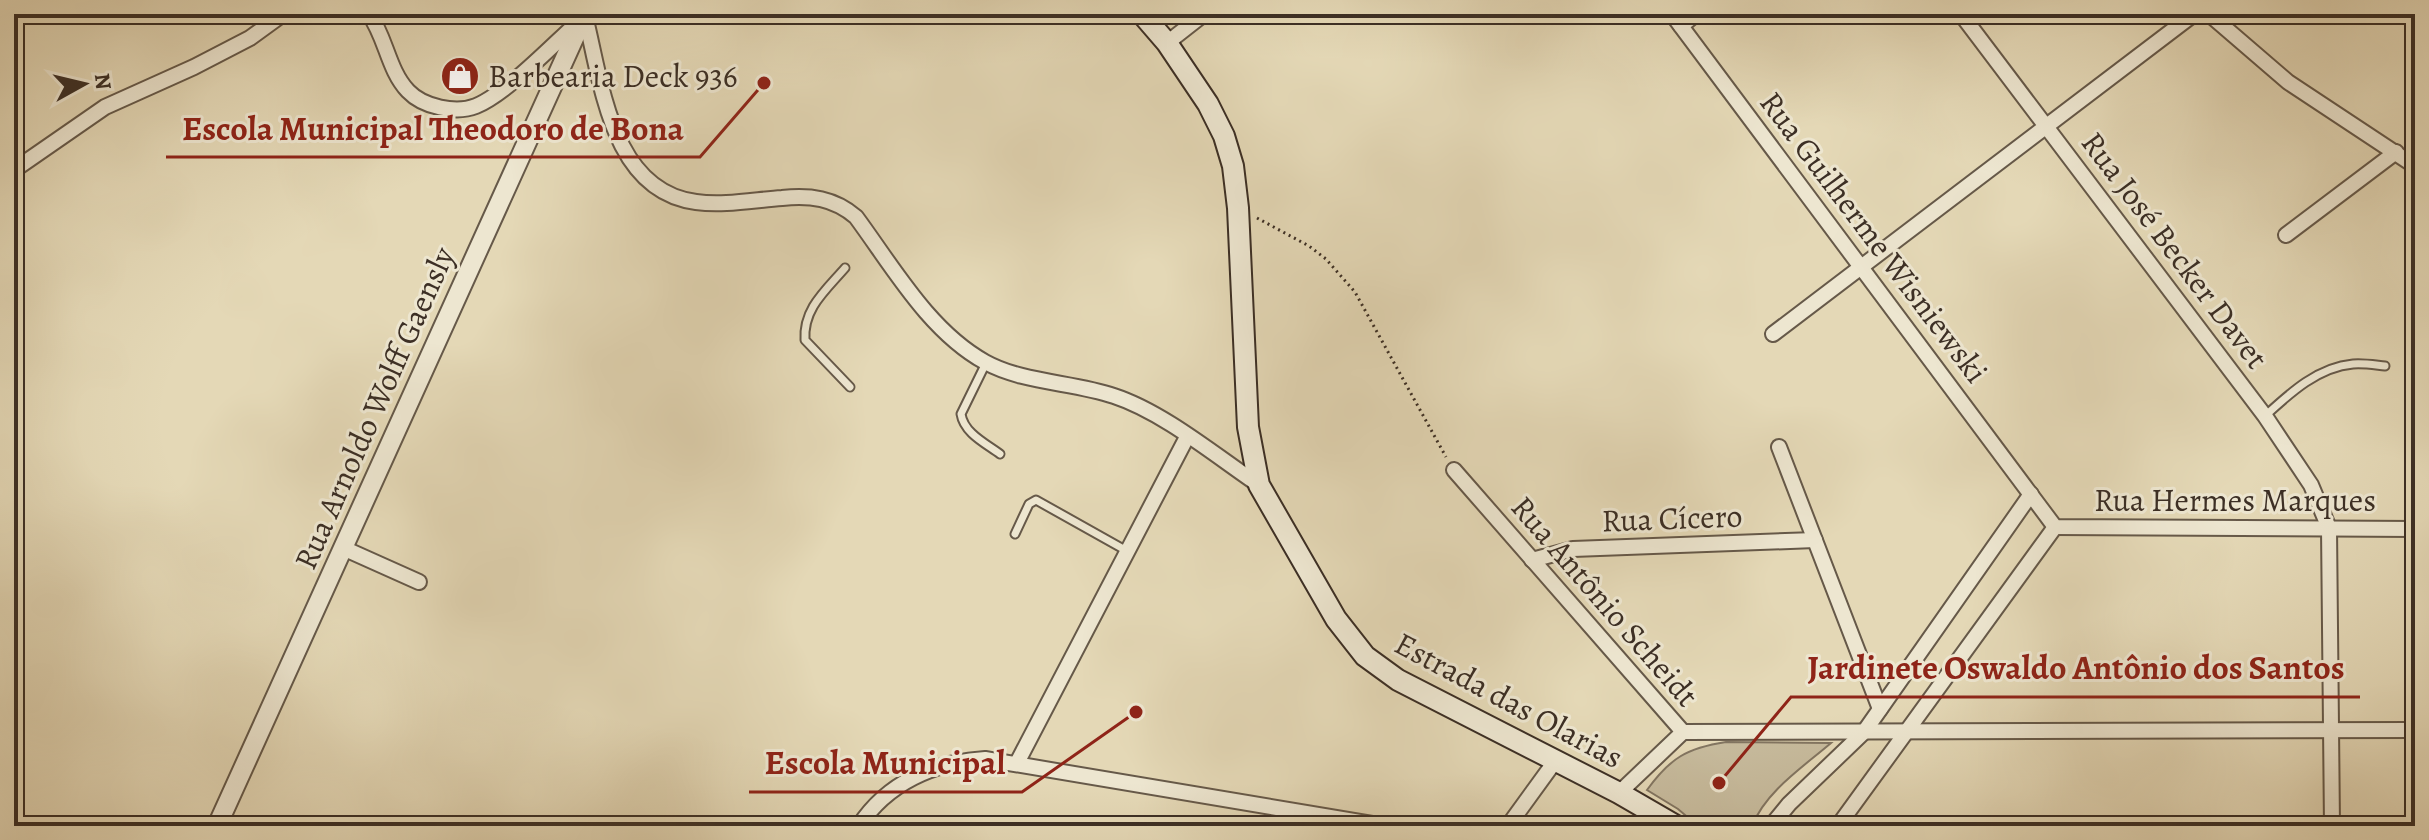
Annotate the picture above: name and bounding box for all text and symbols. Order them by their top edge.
north arrow [44,44,124,124]
place label: Barbearia Deck 936 [488,54,738,98]
shop icon: Barbearia Deck 936 [439,55,481,97]
text: N [87,71,119,91]
street label: Rua Guilherme Wisniewski [1750,82,1998,392]
callout: Escola Municipal Theodoro de Bona [166,99,700,157]
text: Escola Municipal Theodoro de Bona [182,105,685,152]
street label: Rua José Becker Davet [2071,123,2279,377]
street label: Rua Arnoldo Wolff Gaensly [283,239,465,576]
street label: Rua Hermes Marques [2094,478,2376,522]
street label: Rua Antônio Scheidt [1501,486,1709,716]
street label: Rua Cícero [1601,494,1743,542]
street label: Estrada das Olarias [1387,621,1631,779]
callout: Jardinete Oswaldo Antônio dos Santos [1791,639,2360,697]
text: Jardinete Oswaldo Antônio dos Santos [1807,644,2345,691]
callout: Escola Municipal [749,734,1022,792]
text: Escola Municipal [765,739,1006,786]

